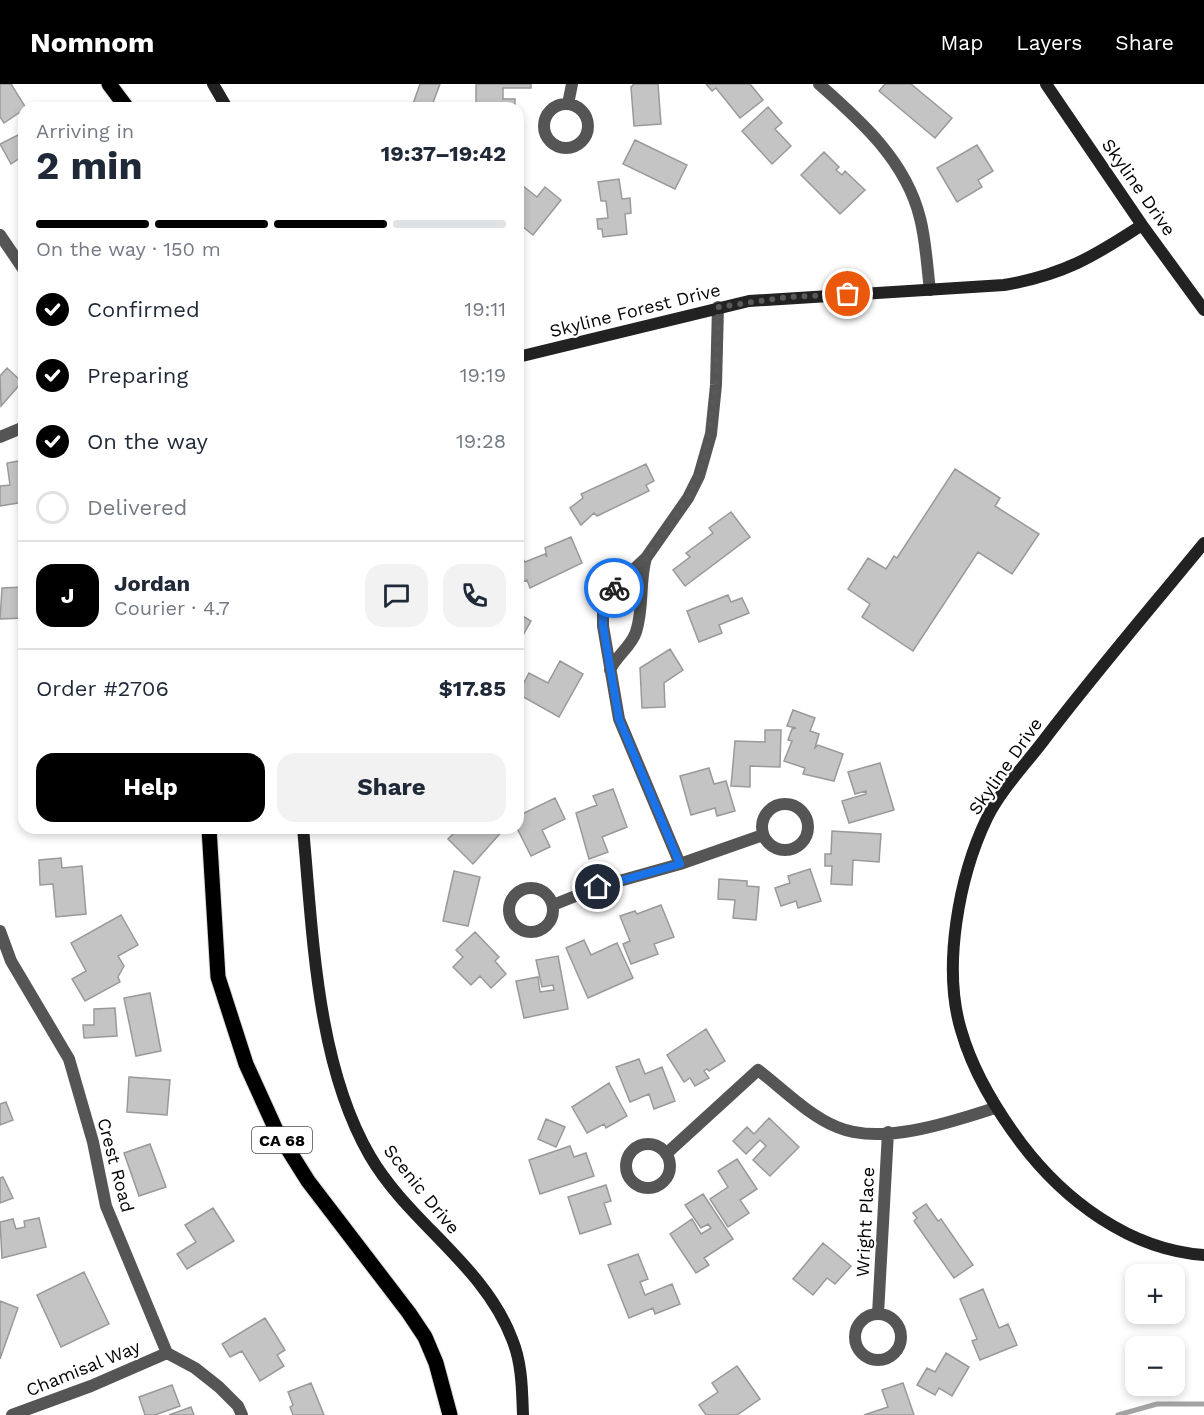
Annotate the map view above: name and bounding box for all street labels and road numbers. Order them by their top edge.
street label: Skyline Drive [1098,134,1180,240]
street label: Skyline Forest Drive [547,279,723,341]
street label: Skyline Drive [964,713,1046,819]
street label: Crest Road [93,1115,139,1215]
road number: CA 68 [252,1127,312,1153]
street label: Scenic Drive [380,1140,464,1238]
street label: Wright Place [852,1166,878,1278]
street label: Chamisal Way [23,1335,144,1400]

